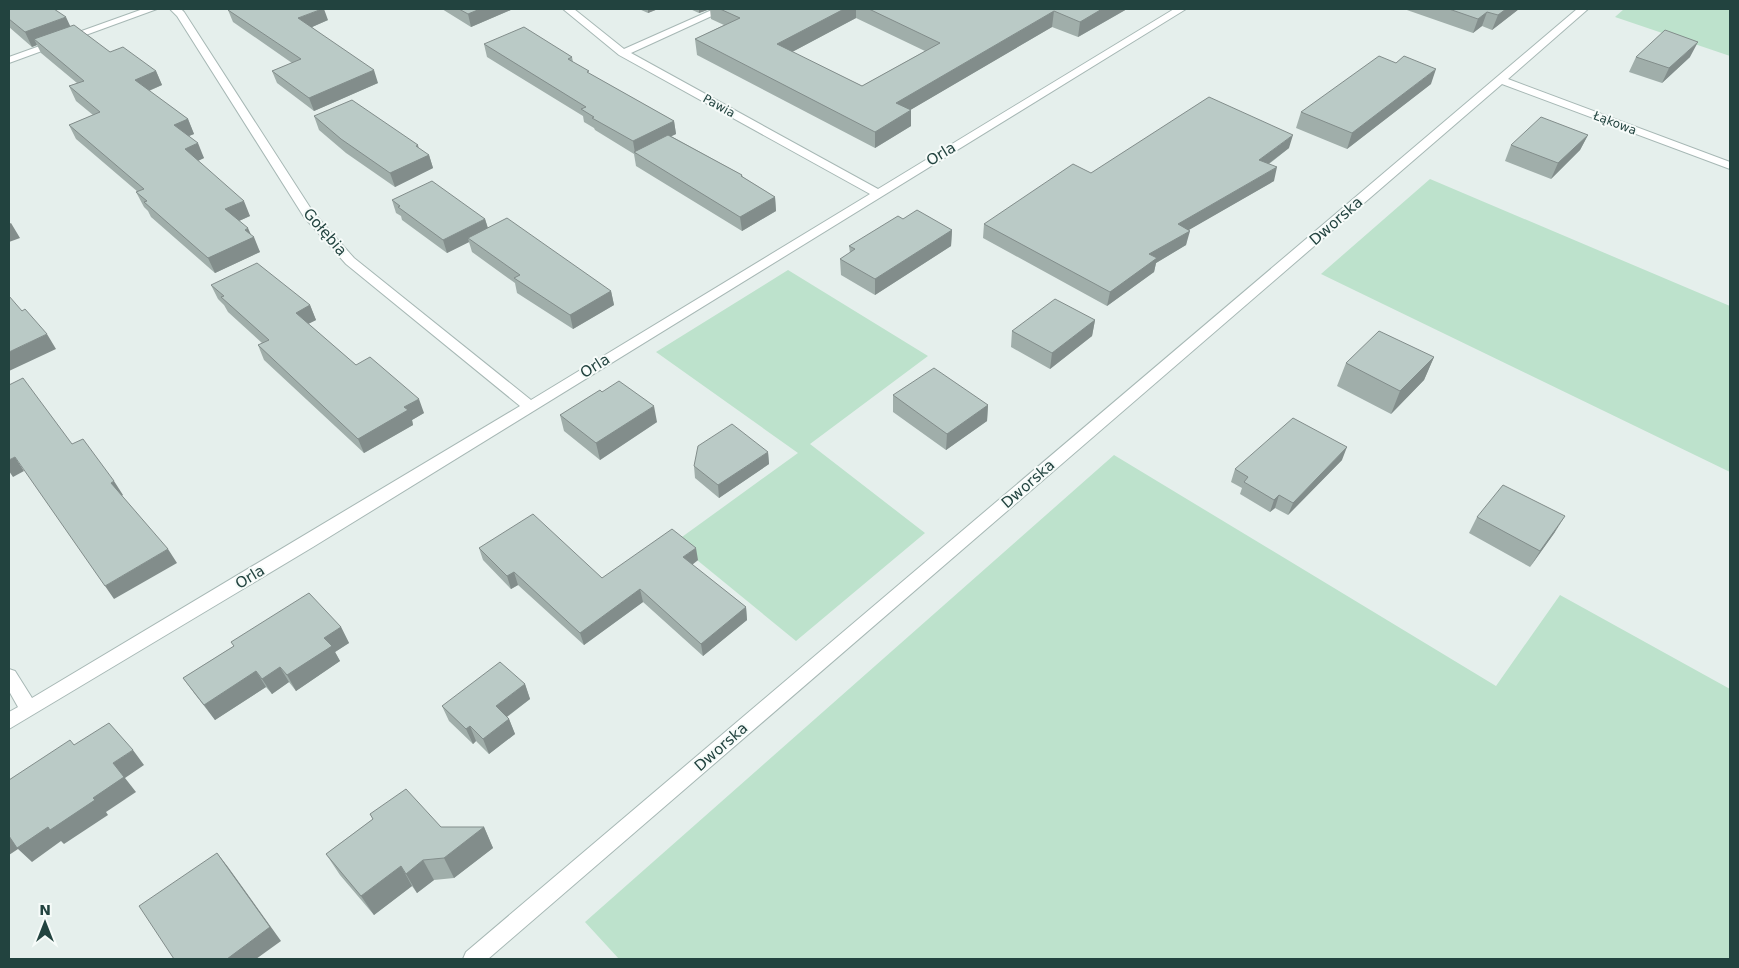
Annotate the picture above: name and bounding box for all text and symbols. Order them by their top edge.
street label: Pawia [700,91,738,121]
street label: Łąkowa [1590,108,1639,138]
street label: Orla [923,138,959,170]
street label: Dworska [1306,193,1366,249]
street label: Gołębia [299,205,351,259]
street label: Orla [577,350,613,382]
street label: Dworska [998,456,1058,512]
street label: Orla [232,561,268,593]
street label: Dworska [691,719,751,775]
north arrow [20,898,70,948]
text: N [39,902,51,918]

